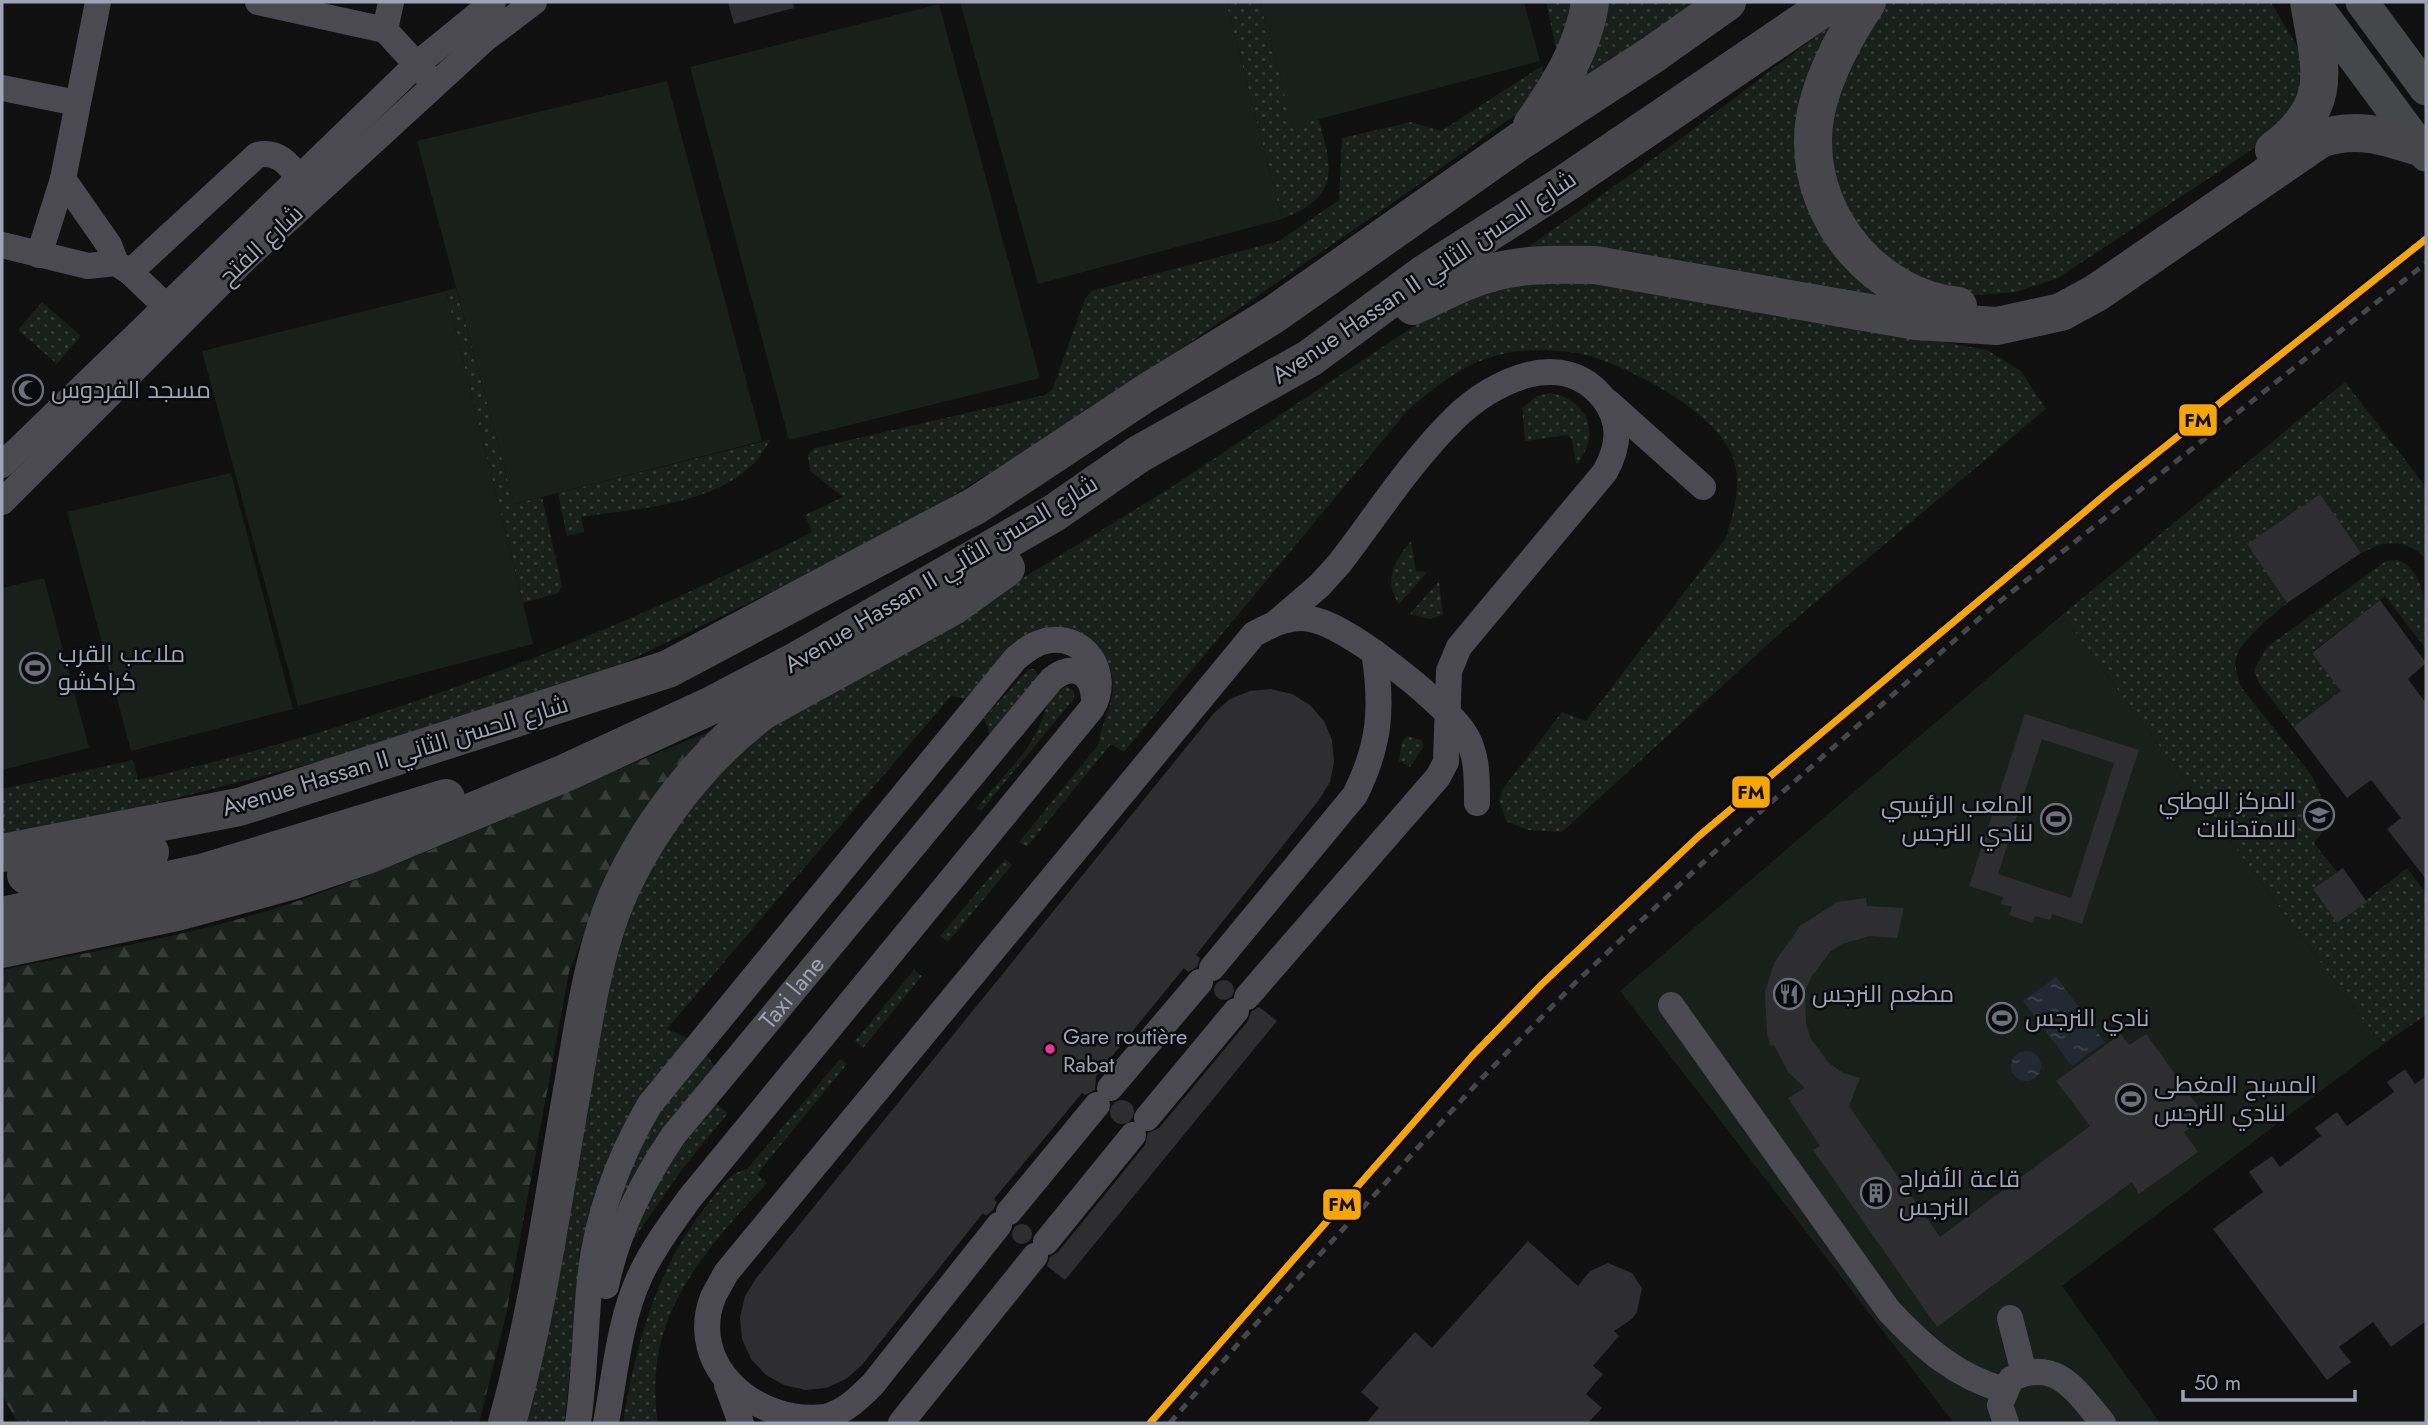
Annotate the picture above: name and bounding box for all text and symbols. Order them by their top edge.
street label: Avenue Hassan II شارع الحسن الثاني [1264,161,1584,394]
street label: شارع الفتح [211,196,311,293]
place label: مسجد الفردوس [51,372,211,407]
mosque icon: مسجد الفردوس [11,373,45,407]
line badge: FM [2178,403,2218,437]
text: FM [2184,407,2212,434]
street label: Avenue Hassan II شارع الحسن الثاني [777,466,1105,683]
place label: ملاعب القرب كراكشو [58,636,185,699]
sports icon: ملاعب القرب كراكشو [18,651,52,685]
street label: Avenue Hassan II شارع الحسن الثاني [217,686,573,827]
line badge: FM [1731,775,1771,809]
text: FM [1737,779,1765,806]
place label: المركز الوطني للامتحانات [2159,783,2296,846]
place label: الملعب الرئيسي لنادي النرجس [1881,787,2033,851]
school or university icon: المركز الوطني للامتحانات [2302,798,2336,832]
sports icon: الملعب الرئيسي لنادي النرجس [2039,802,2073,836]
street label: Taxi lane [751,948,833,1036]
place label: مطعم النرجس [1812,976,1954,1011]
restaurant icon: مطعم النرجس [1772,977,1806,1011]
place label: نادي النرجس [2025,1000,2149,1036]
sports icon: نادي النرجس [1985,1001,2019,1035]
place label: Gare routière Rabat [1063,1020,1187,1080]
marker: Gare routière Rabat [1043,1042,1057,1056]
place label: المسبح المغطى لنادي النرجس [2154,1067,2317,1131]
sports icon: المسبح المغطى لنادي النرجس [2114,1082,2148,1116]
place label: قاعة الأفراح النرجس [1899,1161,2020,1224]
building icon: قاعة الأفراح النرجس [1859,1176,1893,1210]
line badge: FM [1322,1188,1362,1221]
text: FM [1328,1191,1356,1218]
scale bar [2183,1358,2354,1402]
text: 50 m [2194,1368,2241,1398]

